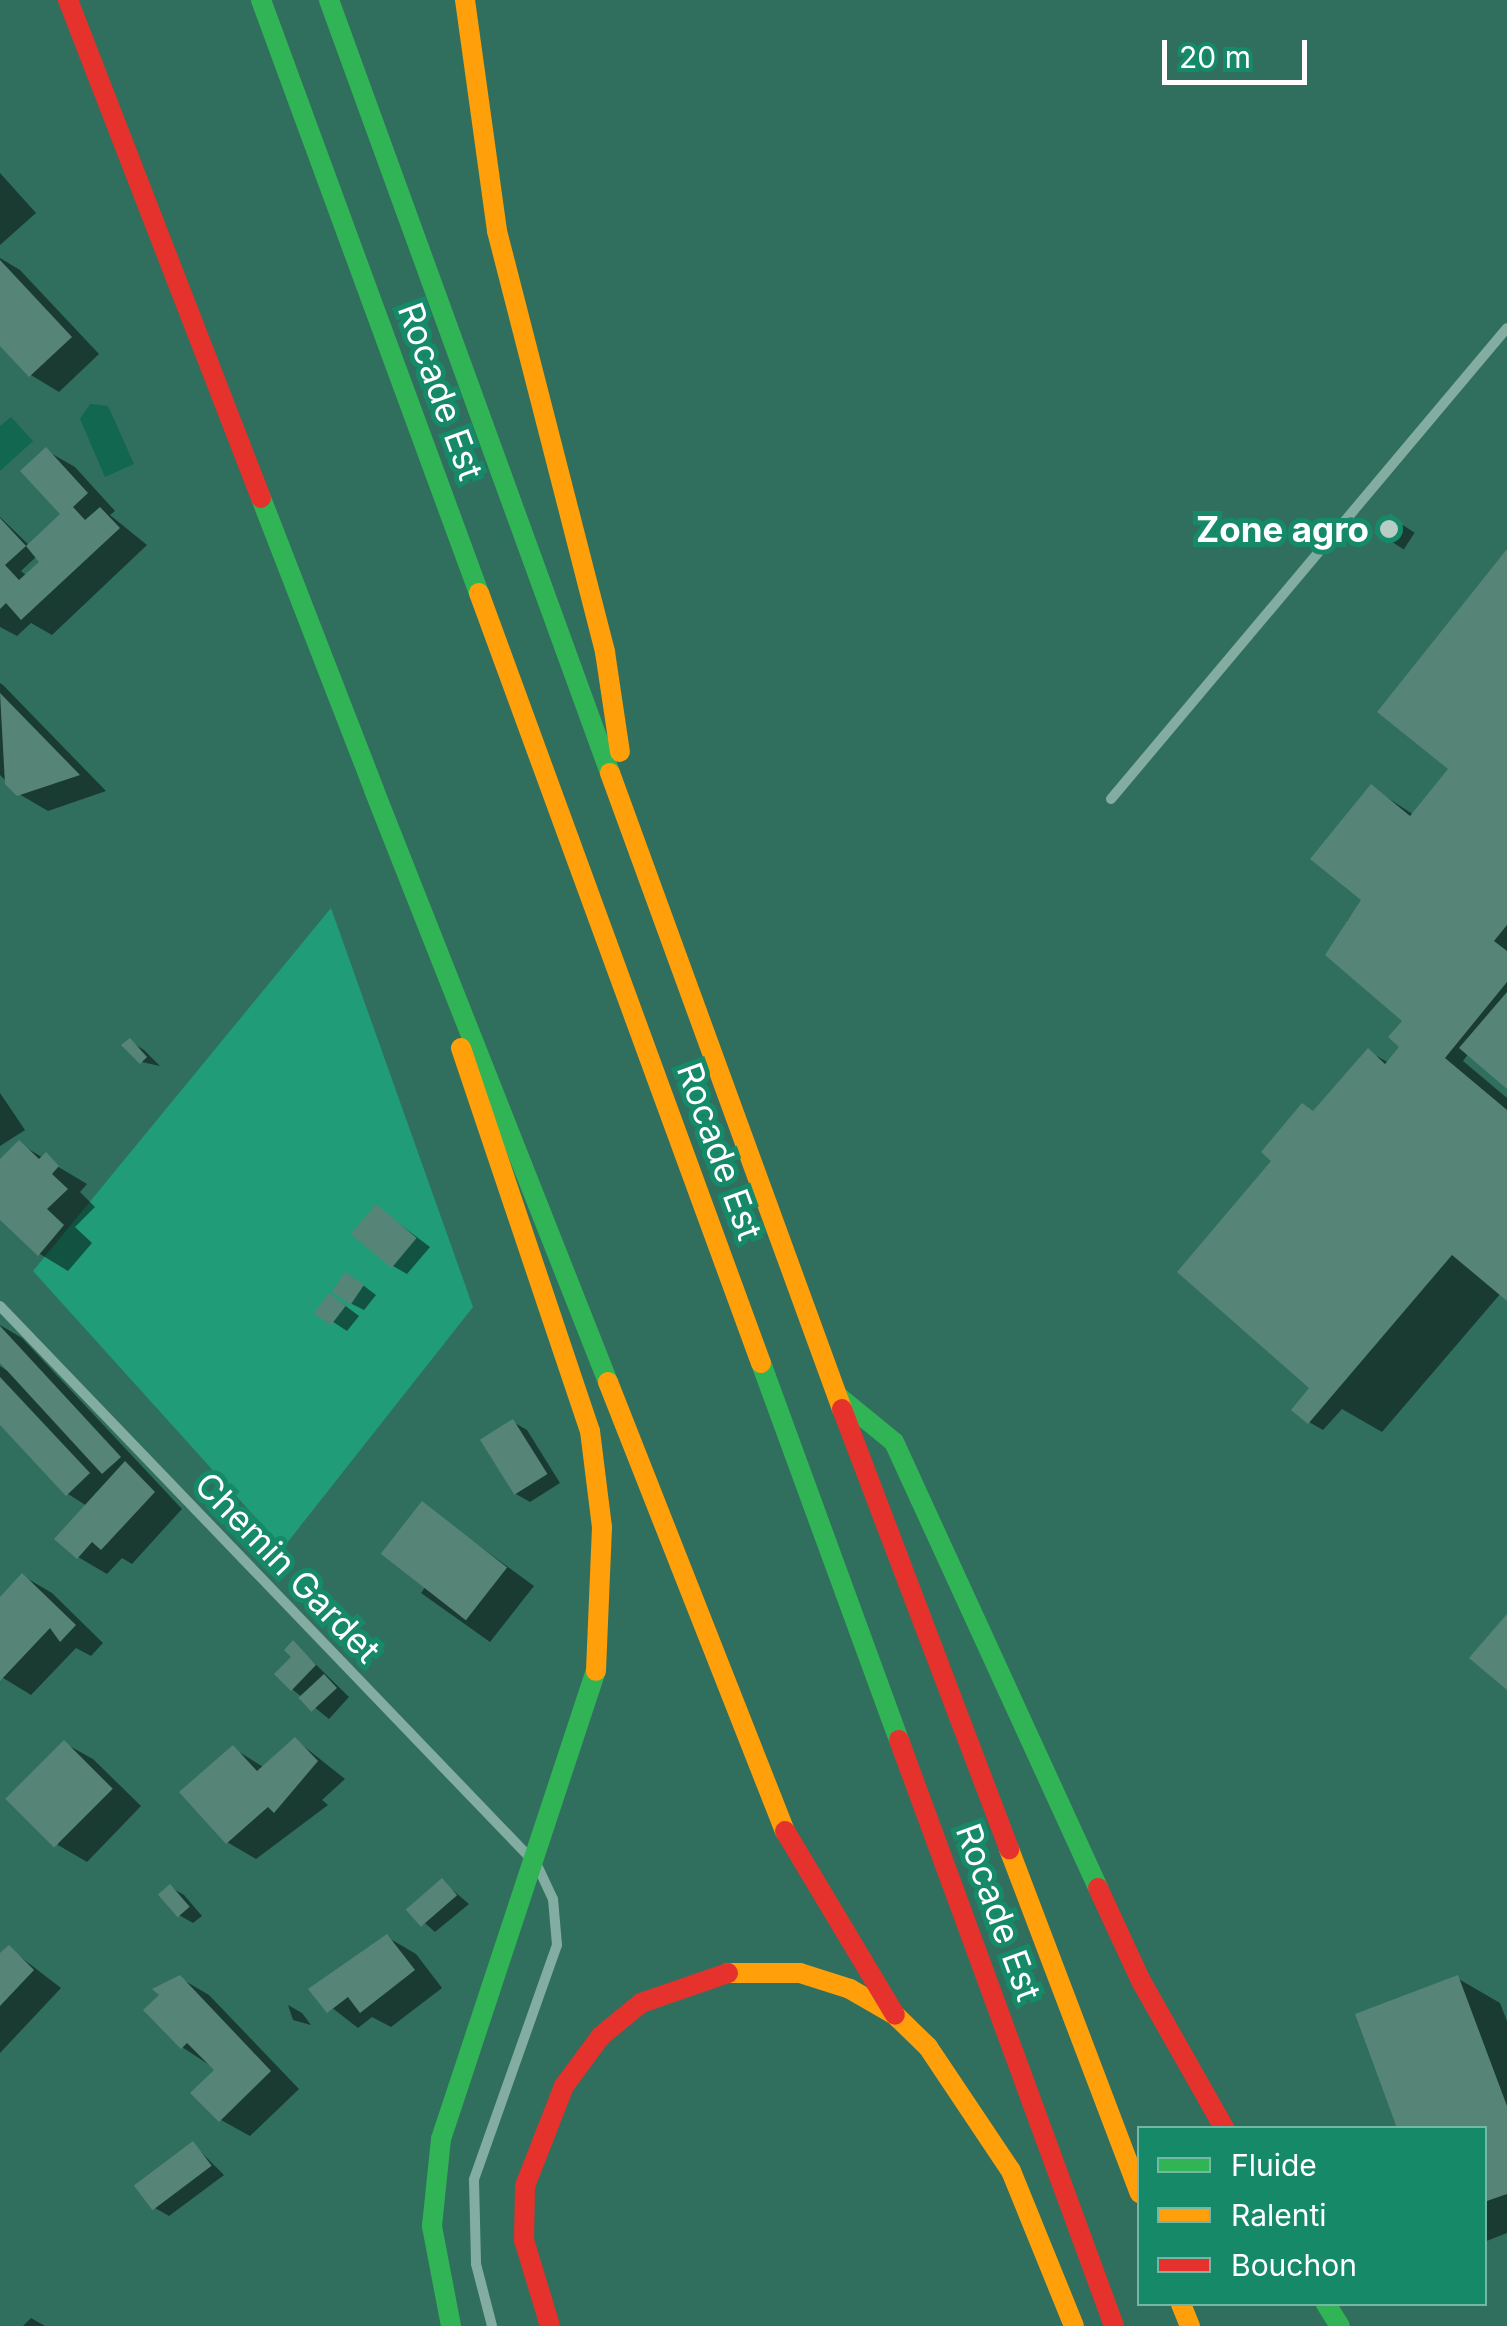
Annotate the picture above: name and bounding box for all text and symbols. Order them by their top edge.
scale bar [1167,20,1312,82]
text: 20 m [1179,39,1251,75]
street label: Rocade Est [390,297,492,485]
place label: Zone agro [1196,508,1369,550]
marker: Zone agro [1378,518,1400,540]
street label: Rocade Est [669,1057,771,1245]
street label: Chemin Gardet [187,1463,389,1671]
street label: Rocade Est [948,1818,1050,2006]
legend [1137,2126,1487,2306]
text: Fluide [1231,2147,1317,2183]
text: Ralenti [1231,2197,1327,2233]
text: Bouchon [1231,2247,1357,2283]

